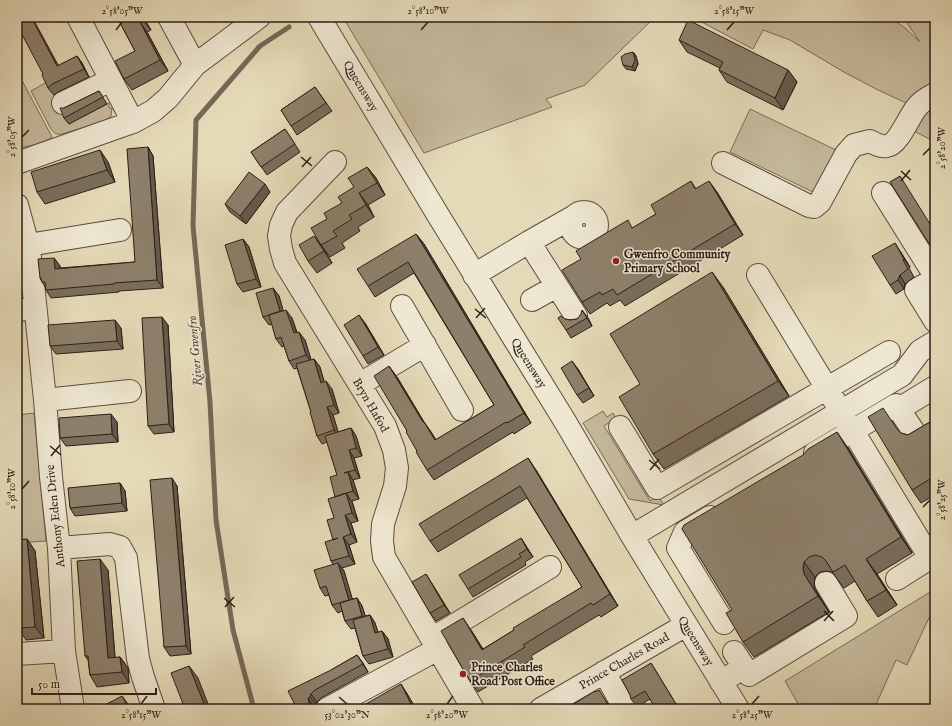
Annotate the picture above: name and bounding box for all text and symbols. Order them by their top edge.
text: 2°58'05"W [101,5,143,18]
text: 2°58'10"W [407,5,449,18]
text: 2°58'15"W [714,5,754,18]
street label: Queensway [340,58,382,114]
text: 2°58'05"W [6,116,19,158]
text: 2°58'20"W [936,126,949,169]
place label: Gwenfro Community Primary School [624,247,732,277]
marker: Gwenfro Community Primary School [611,256,621,266]
water label: River Gwenfro [184,315,207,387]
street label: Queensway [507,335,550,391]
street label: Bryn Hafod [349,376,392,435]
street label: Anthony Eden Drive [43,463,68,569]
text: 2°58'10"W [6,468,19,510]
text: 2°58'25"W [936,479,949,520]
street label: Queensway [674,613,717,669]
street label: Prince Charles Road [577,629,672,693]
place label: Prince Charles Road Post Office [471,660,555,689]
marker: Prince Charles Road Post Office [458,669,468,679]
scale bar [32,670,156,696]
text: 50 m [38,677,60,692]
text: 2°58'15"W [121,709,161,722]
text: 53°02'30"N [324,709,370,722]
text: 2°58'20"W [426,709,469,722]
text: 2°58'25"W [732,709,773,722]

